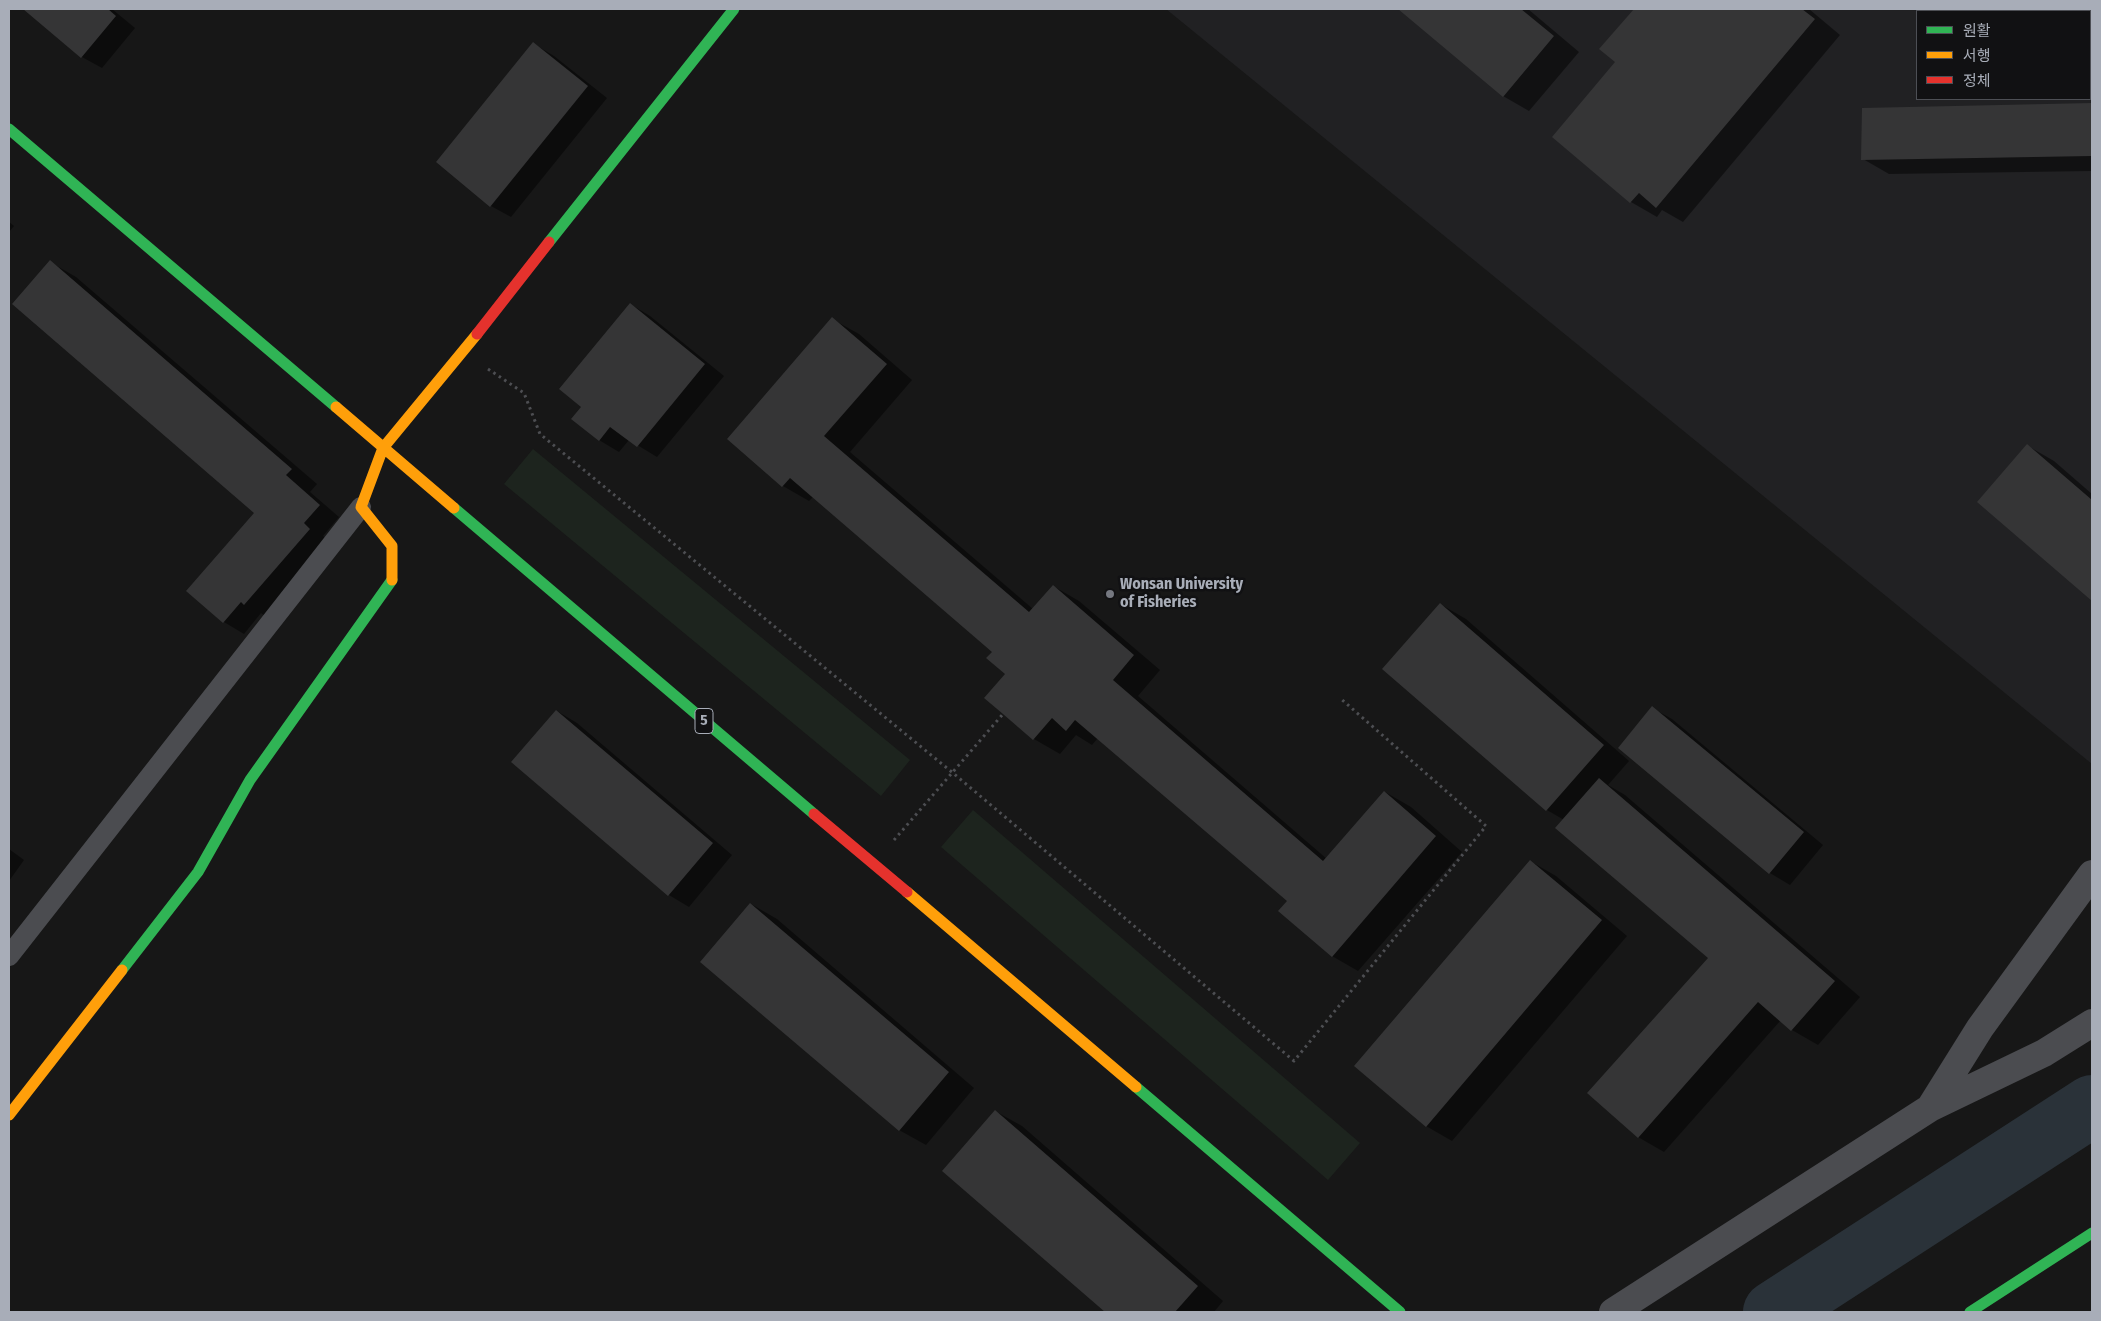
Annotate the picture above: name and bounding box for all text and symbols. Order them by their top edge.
legend [1916,10,2091,100]
text: 원활 [1963,22,1991,40]
text: 서행 [1963,47,1991,65]
text: 정체 [1963,72,1991,90]
place label: Wonsan University of Fisheries [1120,575,1243,613]
marker: Wonsan University of Fisheries [1104,588,1116,600]
road number: 5 [695,708,713,734]

